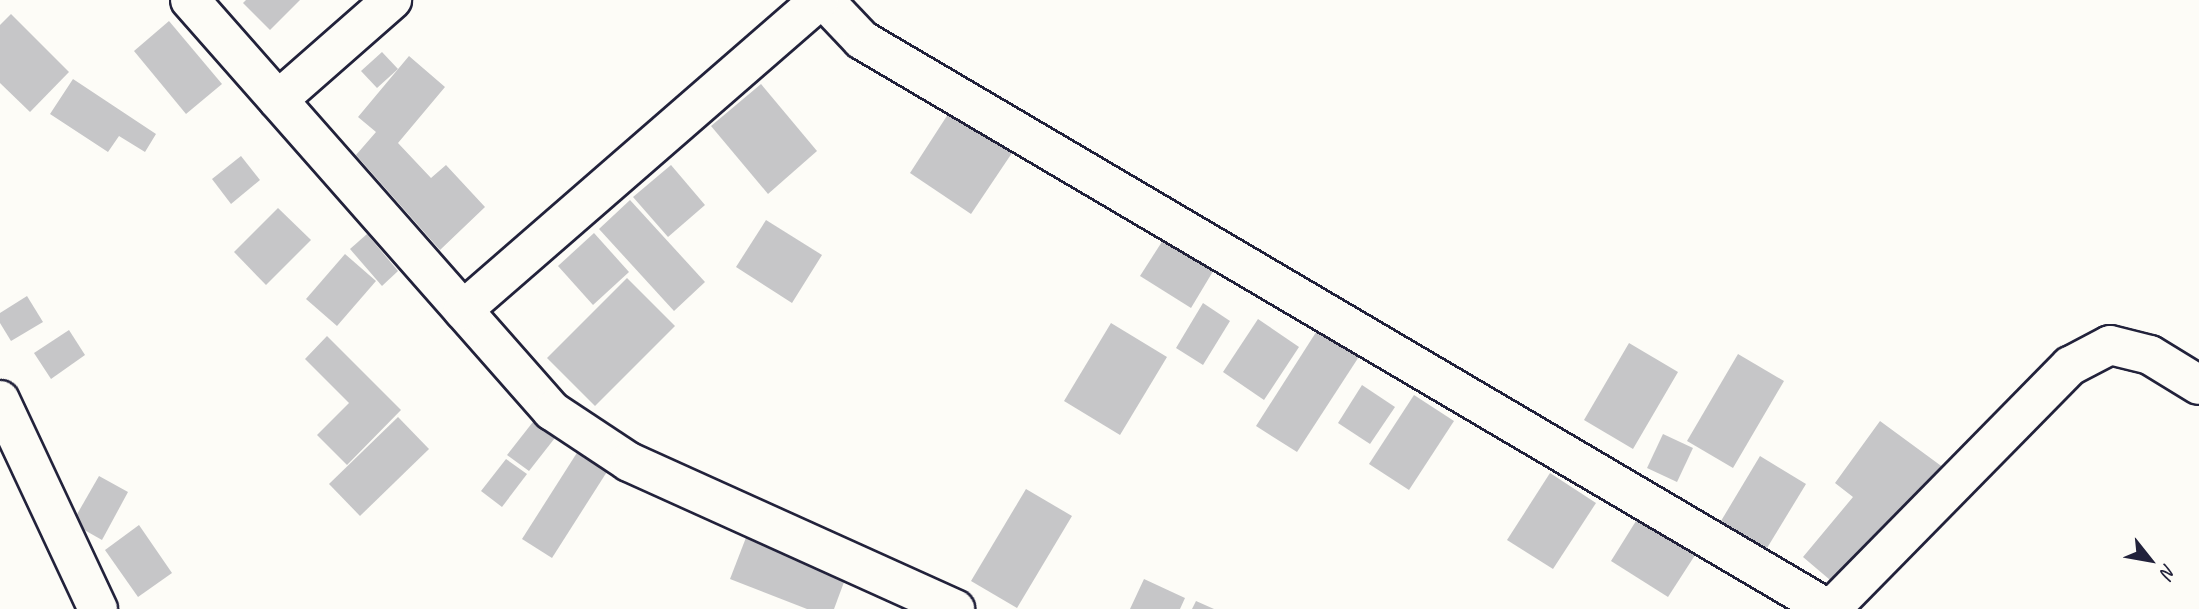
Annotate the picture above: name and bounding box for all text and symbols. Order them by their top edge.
north arrow [2115,525,2185,595]
text: N [2155,560,2181,582]

